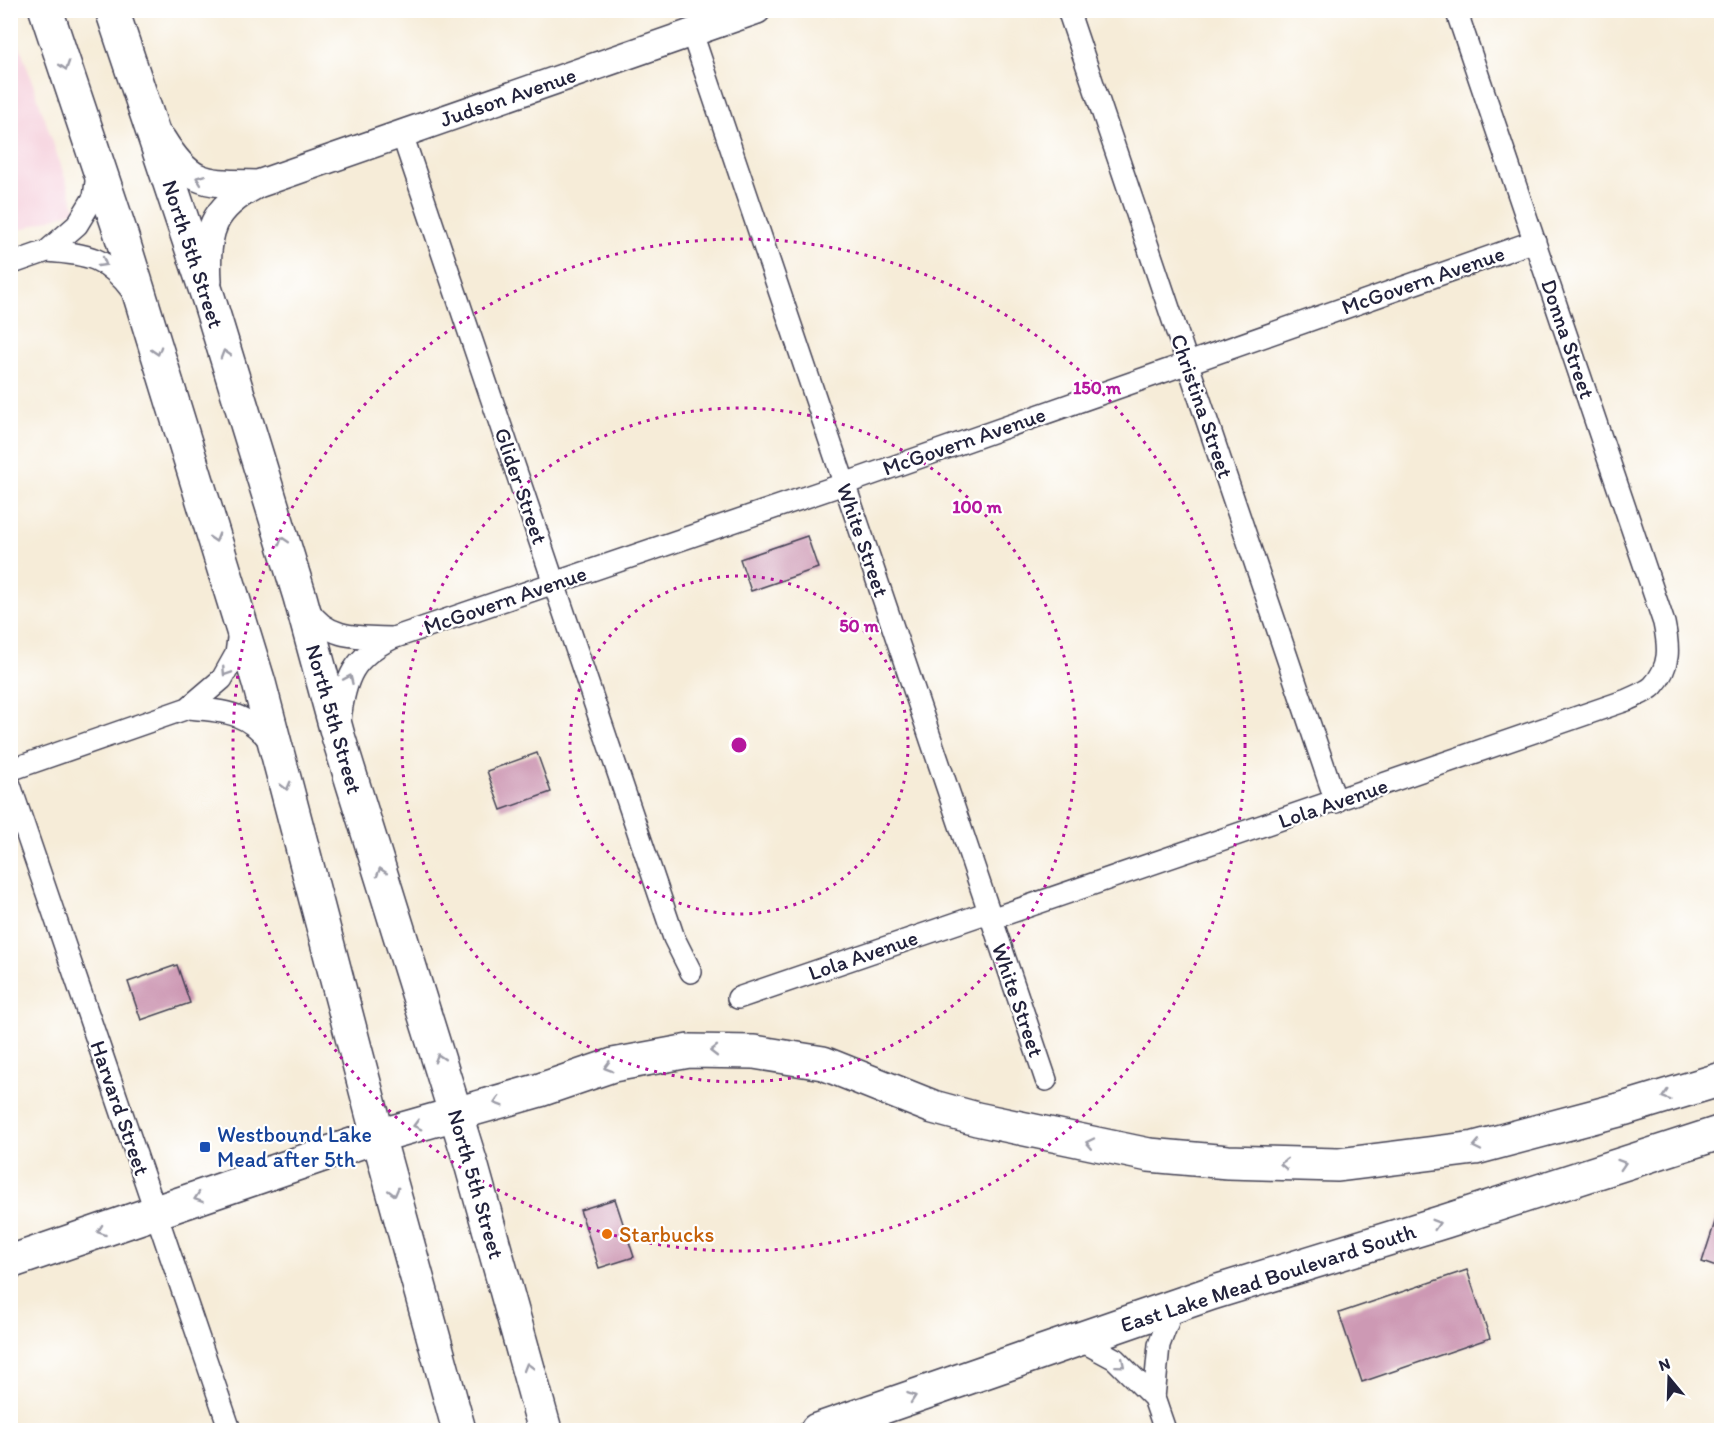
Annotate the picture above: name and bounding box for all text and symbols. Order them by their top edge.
one-way arrow [58,60,70,71]
street label: Judson Avenue [436,61,580,133]
one-way arrow [196,173,206,186]
street label: North 5th Street [156,176,230,332]
street label: McGovern Avenue [1338,239,1508,321]
one-way arrow [97,256,107,267]
street label: Donna Street [1535,276,1601,402]
street label: Christina Street [1165,331,1239,481]
one-way arrow [150,345,162,356]
one-way arrow [220,349,233,360]
text: 150 m [1073,377,1122,399]
street label: McGovern Avenue [879,400,1049,482]
street label: Glider Street [488,424,554,548]
street label: White Street [831,480,895,600]
text: 100 m [952,496,1003,518]
one-way arrow [208,532,220,543]
one-way arrow [278,536,290,547]
street label: McGovern Avenue [420,559,590,641]
text: 50 m [839,615,880,637]
street label: North 5th Street [300,641,368,797]
one-way arrow [223,665,234,676]
one-way arrow [342,674,354,685]
centre of rings [729,735,749,755]
street label: Lola Avenue [1275,772,1391,834]
one-way arrow [279,780,292,790]
one-way arrow [375,867,388,878]
street label: Lola Avenue [805,924,921,986]
street label: White Street [986,940,1050,1060]
street label: Harvard Street [84,1037,156,1179]
one-way arrow [710,1045,719,1058]
one-way arrow [434,1053,446,1064]
one-way arrow [604,1060,614,1072]
one-way arrow [1661,1089,1672,1101]
one-way arrow [493,1095,504,1107]
street label: North 5th Street [442,1106,510,1262]
one-way arrow [412,1118,423,1130]
place label: Westbound Lake Mead after 5th [217,1121,372,1173]
one-way arrow [1086,1137,1096,1150]
one-way arrow [1473,1139,1483,1152]
marker: Westbound Lake Mead after 5th [198,1140,212,1154]
one-way arrow [1279,1157,1288,1170]
one-way arrow [1616,1159,1627,1171]
one-way arrow [387,1186,399,1197]
one-way arrow [193,1190,204,1203]
street label: East Lake Mead Boulevard South [1117,1217,1419,1339]
one-way arrow [1430,1219,1441,1231]
place label: Starbucks [619,1221,714,1248]
one-way arrow [96,1224,107,1237]
marker: Starbucks [600,1227,614,1241]
north arrow [1639,1348,1699,1408]
text: N [1656,1354,1672,1375]
one-way arrow [1114,1357,1125,1368]
one-way arrow [522,1362,535,1372]
one-way arrow [906,1392,917,1405]

